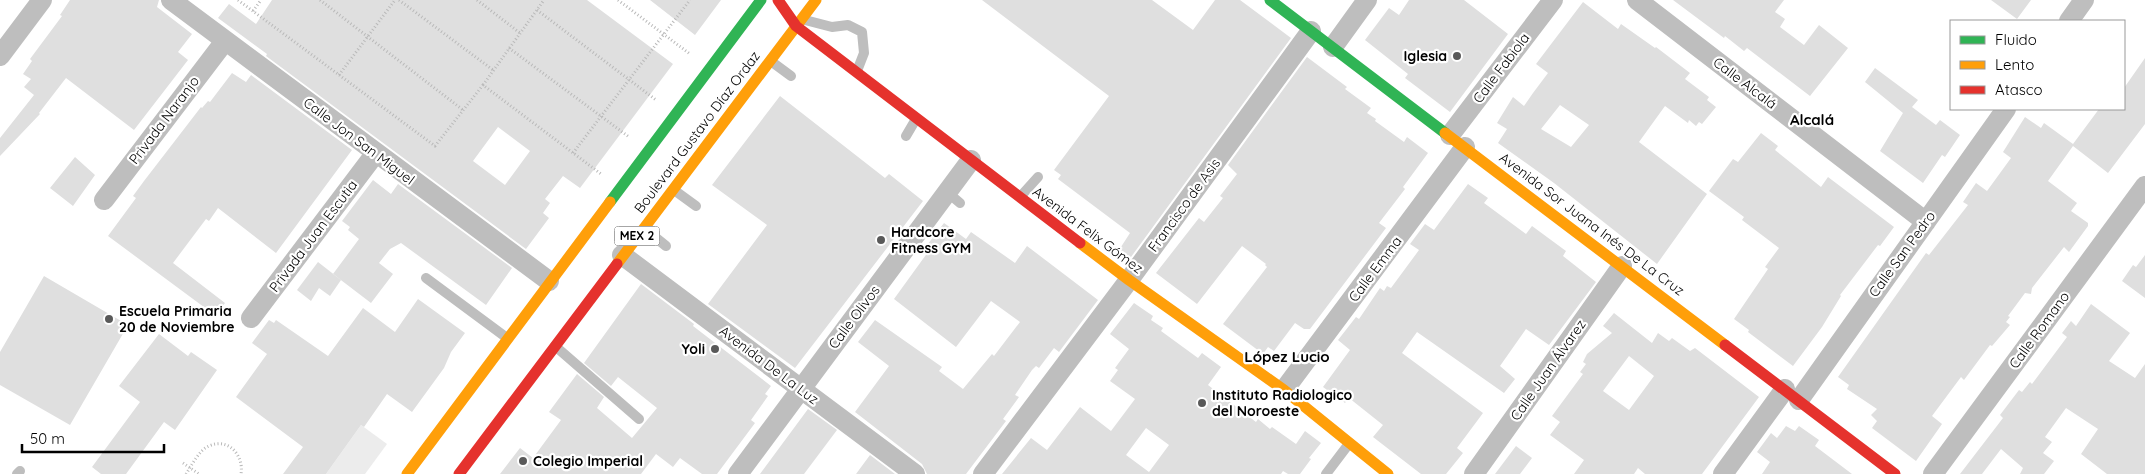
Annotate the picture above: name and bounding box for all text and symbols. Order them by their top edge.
legend [1950,20,2125,110]
street label: Calle Fabiola [1469,29,1533,107]
text: Fluido [1995,30,2037,49]
street label: Boulevard Gustavo Díaz Ordaz [630,47,764,217]
place label: Iglesia [1403,47,1447,65]
marker: Iglesia [1451,50,1463,62]
street label: Calle Alcalá [1710,53,1780,113]
text: Lento [1995,55,2034,74]
street label: Privada Naranjo [125,72,203,168]
text: Atasco [1995,80,2043,99]
street label: Calle Jon San Miguel [300,93,418,189]
district label: Alcalá [1790,110,1834,129]
street label: Avenida Sor Juana Inés De La Cruz [1496,149,1688,300]
street label: Francisco de Asis [1144,155,1224,255]
street label: Privada Juan Escutia [265,176,361,296]
street label: Avenida Felix Gómez [1029,183,1147,278]
street label: Calle San Pedro [1865,207,1939,301]
place label: Hardcore Fitness GYM [891,223,971,257]
road number: MEX 2 [614,227,660,246]
street label: Calle Emma [1344,233,1406,305]
marker: Hardcore Fitness GYM [875,234,887,246]
street label: Calle Olivos [824,282,884,352]
street label: Calle Romano [2005,288,2073,372]
place label: Escuela Primaria 20 de Noviembre [119,302,235,336]
marker: Escuela Primaria 20 de Noviembre [103,313,115,325]
street label: Calle Juan Álvarez [1506,316,1590,424]
street label: Avenida De La Luz [716,322,822,408]
place label: Yoli [681,340,705,358]
marker: Yoli [709,343,721,355]
district label: López Lucio [1244,347,1330,366]
place label: Instituto Radiologico del Noroeste [1212,386,1352,420]
marker: Instituto Radiologico del Noroeste [1196,397,1208,409]
scale bar [22,422,165,454]
text: 50 m [30,429,65,448]
place label: Colegio Imperial [533,452,643,470]
marker: Colegio Imperial [517,455,529,467]

